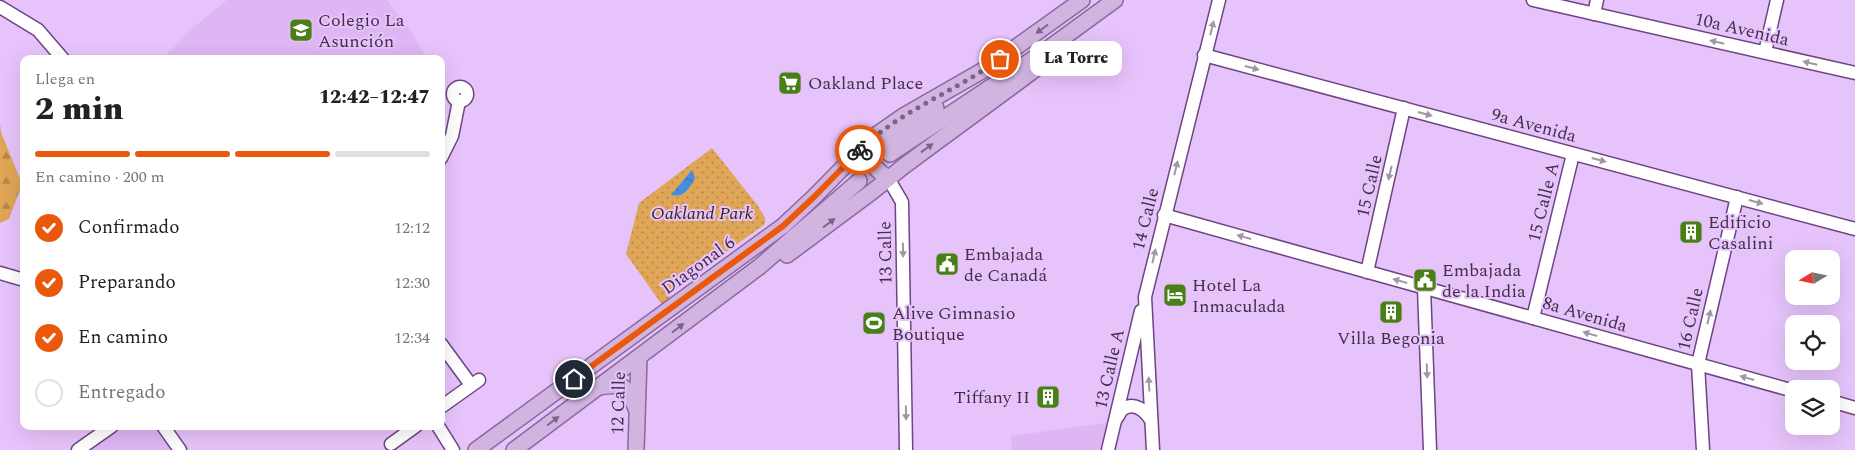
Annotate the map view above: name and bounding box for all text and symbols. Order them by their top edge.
street label: 10a Avenida [1692,5,1792,54]
place label: Colegio La Asunción [318,7,405,55]
school or university icon: Colegio La Asunción [288,17,314,43]
one-way arrow [1208,20,1216,35]
one-way arrow [1036,23,1049,34]
pin [979,38,1021,80]
one-way arrow [1710,38,1725,46]
callout: La Torre [1030,42,1122,76]
icon: bag [986,45,1014,73]
text: La Torre [1044,46,1108,70]
one-way arrow [1802,58,1818,66]
one-way arrow [1244,64,1259,72]
text: Llega en [35,67,95,91]
supermarket icon: Oakland Place [777,70,803,96]
place label: Oakland Place [808,70,923,97]
text: 12:42–12:47 [319,83,430,112]
text: 2 min [35,85,123,134]
street label: 9a Avenida [1488,101,1580,150]
one-way arrow [1418,110,1433,118]
courier [835,125,885,175]
icon: bike [846,136,874,164]
one-way arrow [920,143,933,154]
street label: 15 Calle [1349,152,1390,220]
one-way arrow [1592,157,1607,165]
street label: 15 Calle A [1521,159,1566,245]
one-way arrow [1172,160,1180,175]
text: En camino · 200 m [35,165,165,189]
one-way arrow [1385,166,1393,182]
street label: 14 Calle [1125,185,1166,253]
one-way arrow [1749,199,1764,207]
park label: Oakland Park [651,200,754,227]
place label: Edificio Casalini [1708,209,1773,257]
text: Confirmado [78,213,179,242]
icon: check [35,214,63,242]
text: 12:12 [394,216,430,240]
one-way arrow [822,218,835,229]
building icon: Edificio Casalini [1678,219,1704,245]
street label: 13 Calle [871,221,900,285]
street label: Diagonal 6 [656,229,741,301]
one-way arrow [1236,233,1251,241]
place label: Embajada de Canadá [964,241,1047,289]
one-way arrow [899,243,907,259]
one-way arrow [1150,248,1158,263]
north arrow [1785,250,1840,305]
map controls [1785,250,1840,435]
public building icon: Embajada de Canadá [934,251,960,277]
place label: Embajada de la India [1442,257,1526,305]
public building icon: Embajada de la India [1412,267,1438,293]
text: Preparando [78,268,176,297]
icon: check [35,269,63,297]
text: 12:30 [394,271,430,295]
place label: Hotel La Inmaculada [1192,272,1286,320]
one-way arrow [1393,276,1408,284]
hotel icon: Hotel La Inmaculada [1162,282,1188,308]
street label: 16 Calle [1670,285,1711,353]
street label: 8a Avenida [1539,289,1631,340]
building icon: Villa Begonia [1378,299,1404,325]
place label: Alive Gimnasio Boutique [892,300,1015,348]
one-way arrow [1705,309,1713,324]
sports icon: Alive Gimnasio Boutique [861,310,887,336]
button: locate [1785,315,1840,370]
text: En camino [78,323,168,352]
one-way arrow [671,323,684,334]
icon: check [35,324,63,352]
place label: Villa Begonia [1337,325,1445,352]
text: 12:34 [394,326,430,350]
street label: 13 Calle A [1087,326,1132,412]
one-way arrow [1583,330,1598,338]
pin [553,358,595,400]
one-way arrow [1423,363,1431,379]
icon: home [560,365,588,393]
street label: 12 Calle [604,371,633,435]
one-way arrow [1739,373,1754,381]
one-way arrow [1145,376,1153,392]
text: Entregado [78,378,165,407]
button: layers [1785,380,1840,435]
place label: Tiffany II [954,384,1030,411]
building icon: Tiffany II [1035,384,1061,410]
one-way arrow [902,405,910,421]
one-way arrow [546,415,559,426]

